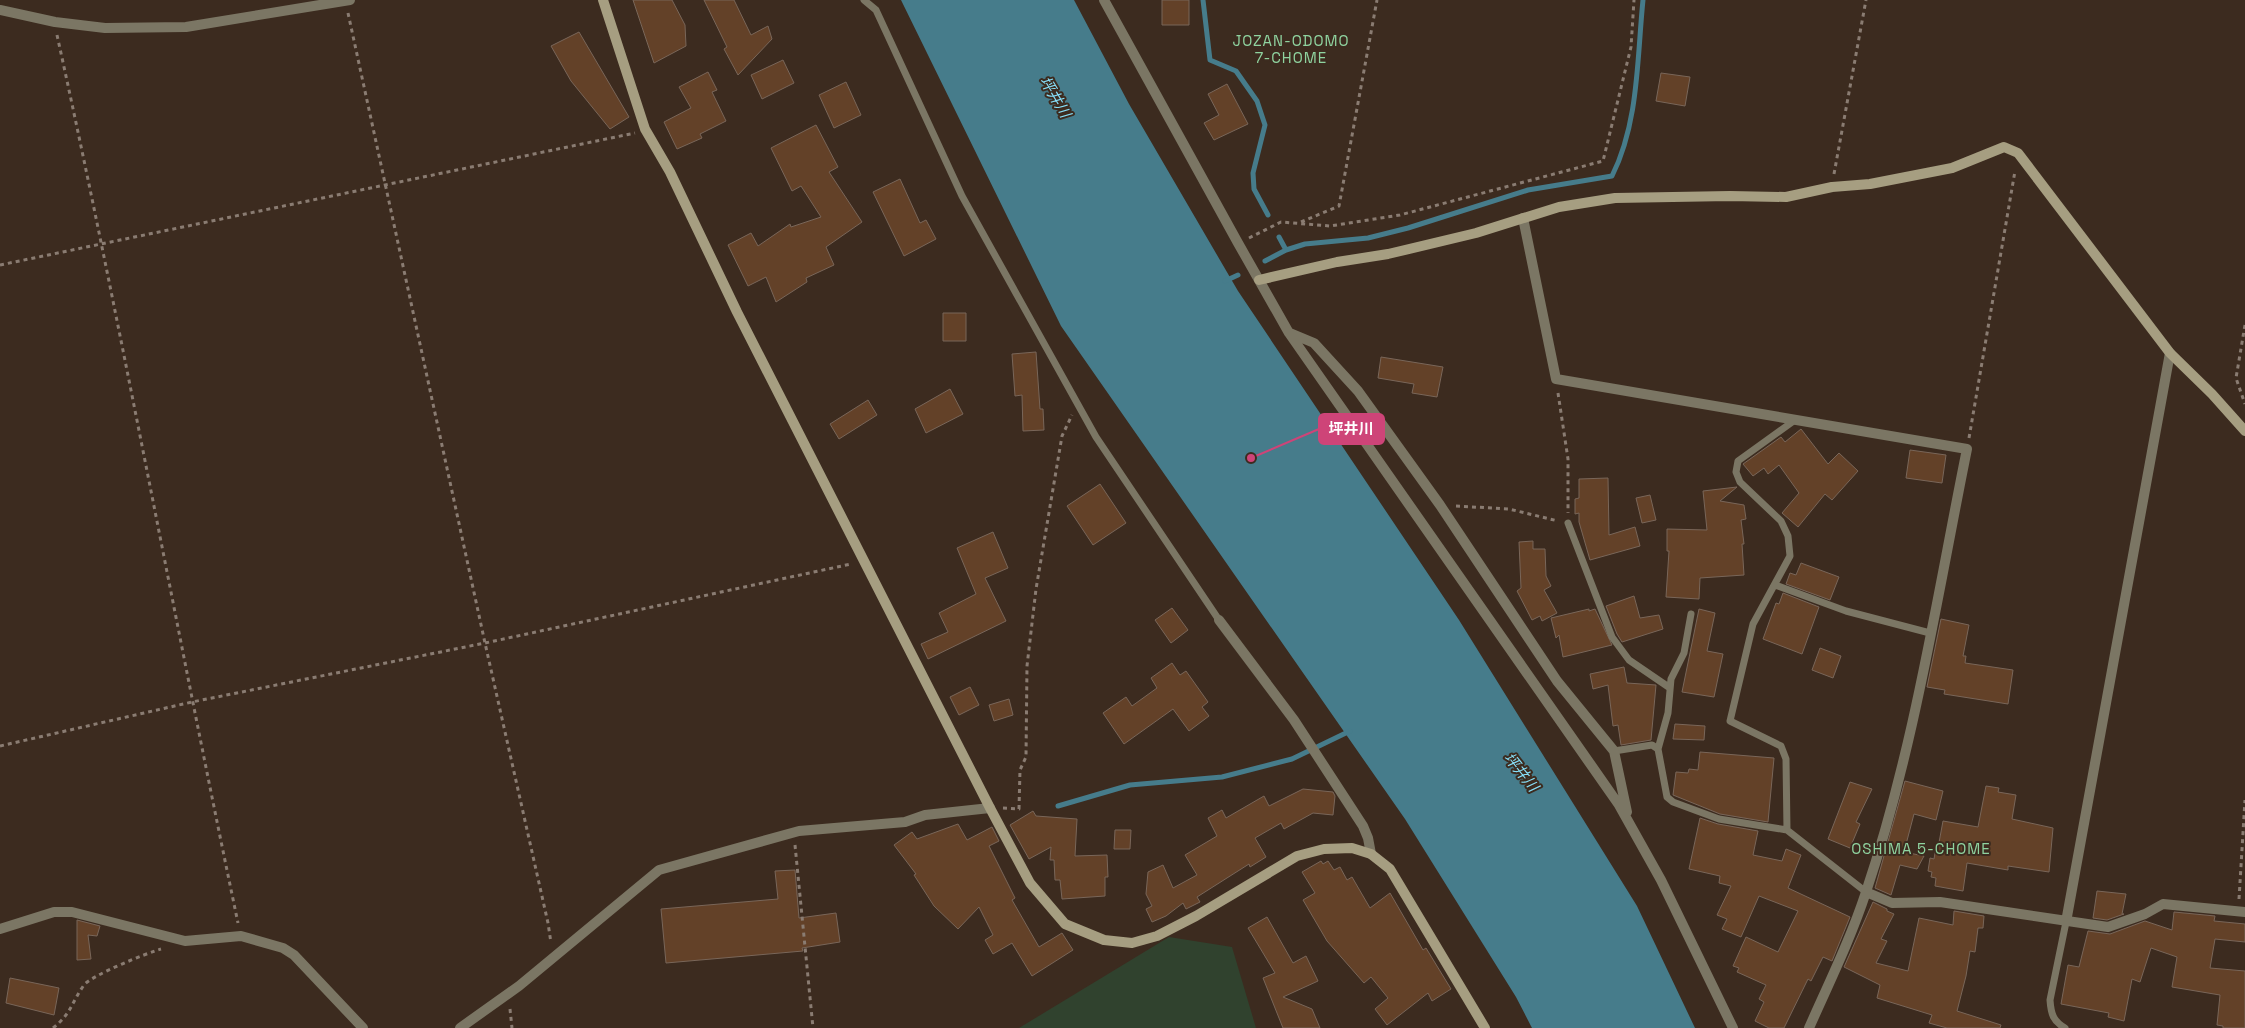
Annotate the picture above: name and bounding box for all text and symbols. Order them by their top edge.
district label: JOZAN-ODOMO 7-CHOME [1232,31,1350,67]
water label: 坪井川 [1036,73,1076,123]
callout: 坪井川 [1319,414,1384,444]
text: 坪井川 [1328,419,1374,438]
water label: 坪井川 [1500,748,1544,797]
district label: OSHIMA 5-CHOME [1851,839,1991,858]

